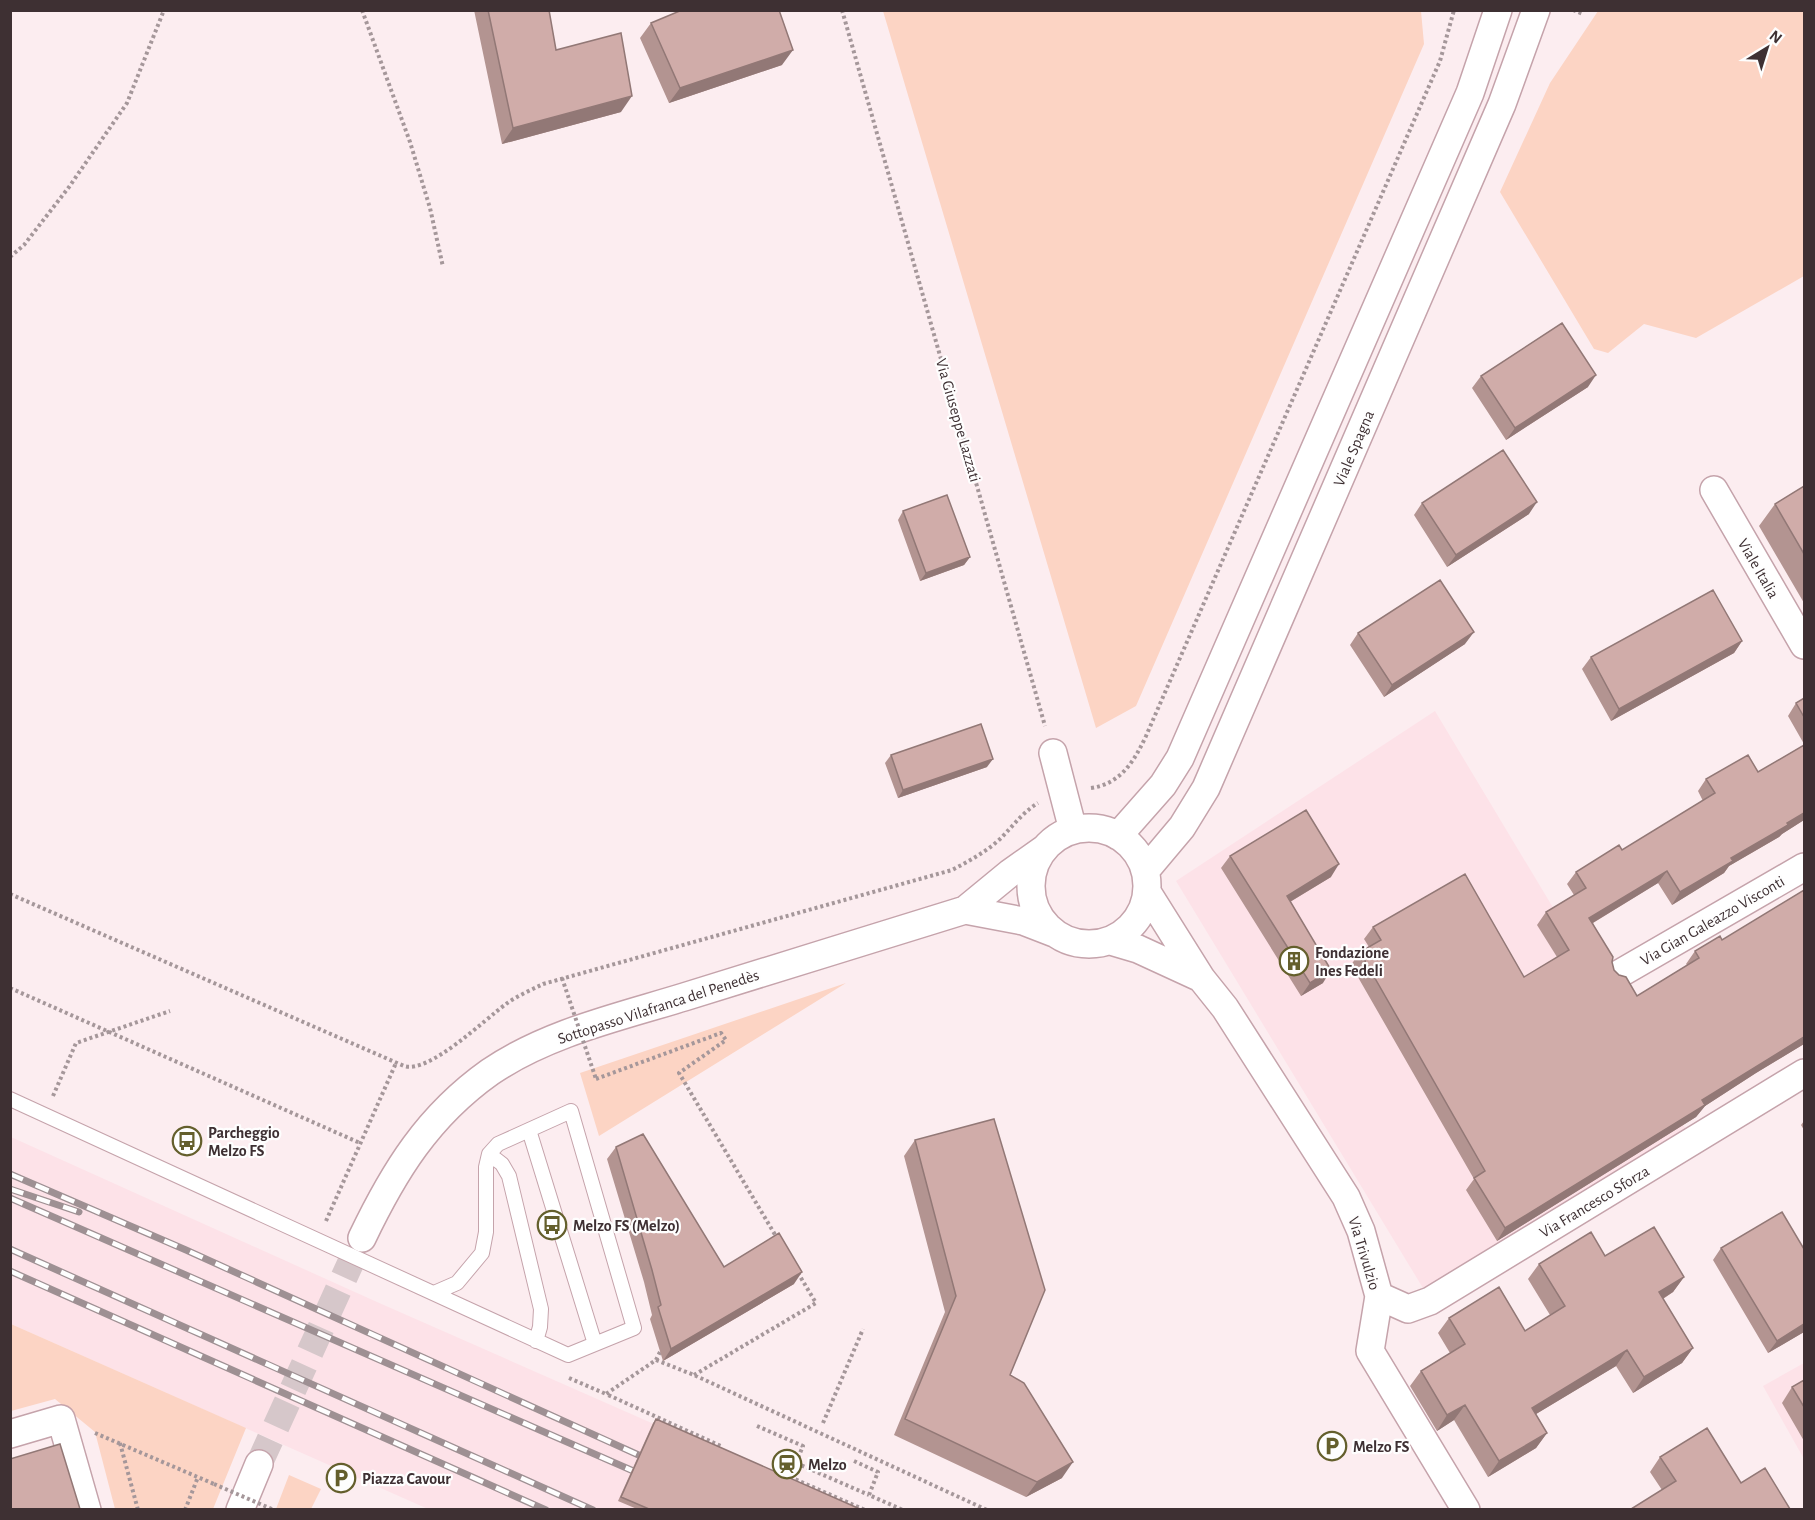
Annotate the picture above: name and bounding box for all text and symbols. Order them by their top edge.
north arrow [1737,18,1797,78]
text: N [1766,27,1785,47]
street label: Via Giuseppe Lazzati [933,357,983,484]
street label: Viale Spagna [1331,408,1377,489]
street label: Viale Italia [1735,536,1782,601]
street label: Via Gian Galeazzo Visconti [1638,873,1787,969]
building icon: Fondazione Ines Fedeli [1278,945,1310,977]
place label: Fondazione Ines Fedeli [1315,945,1389,979]
street label: Sottopasso Vilafranca del Penedès [556,967,761,1047]
bus stop icon: Parcheggio Melzo FS [171,1125,203,1157]
place label: Parcheggio Melzo FS [208,1125,280,1159]
street label: Via Francesco Sforza [1537,1163,1652,1241]
bus stop icon: Melzo FS (Melzo) [536,1209,568,1241]
street label: Via Trivulzio [1345,1215,1383,1292]
place label: Melzo FS (Melzo) [573,1218,680,1234]
parking icon: Melzo FS [1316,1430,1348,1462]
place label: Melzo FS [1353,1439,1409,1455]
station icon: Melzo [771,1448,803,1480]
place label: Melzo [808,1457,847,1473]
parking icon: Piazza Cavour [325,1462,357,1494]
place label: Piazza Cavour [362,1471,451,1487]

